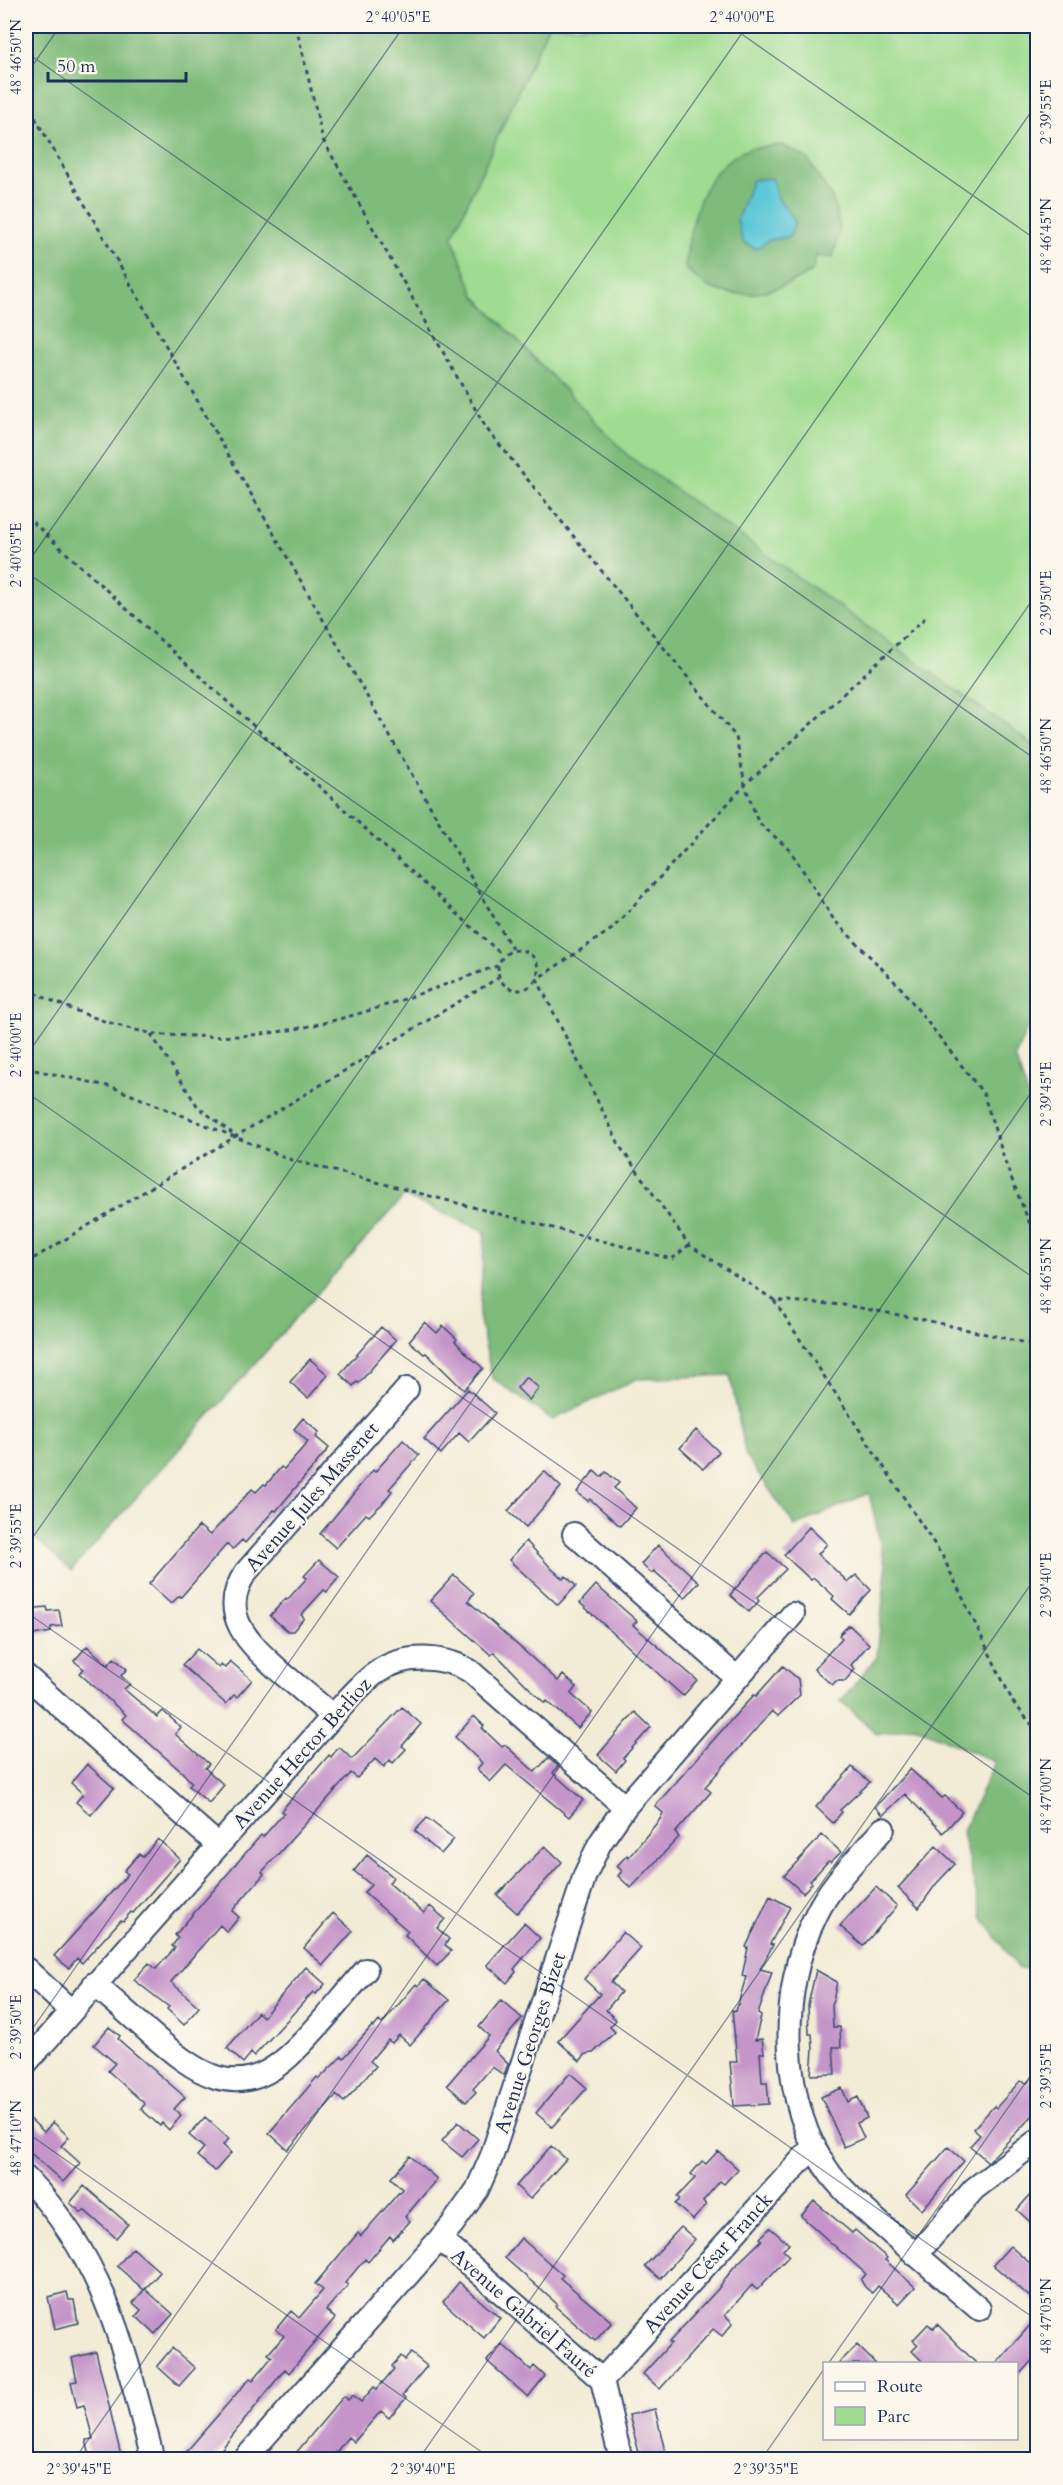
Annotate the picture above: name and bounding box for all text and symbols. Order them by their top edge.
text: 2°40'05"E [366,7,430,27]
text: 2°40'00"E [710,7,774,27]
text: 48°46'50"N [6,19,26,95]
scale bar [48,45,186,83]
text: 50 m [57,54,96,79]
text: 2°39'55"E [1036,80,1056,144]
text: 48°46'45"N [1036,198,1056,274]
text: 2°40'05"E [6,523,26,587]
text: 2°39'50"E [1036,571,1056,635]
text: 48°46'50"N [1036,718,1056,794]
text: 2°40'00"E [6,1013,26,1077]
text: 2°39'45"E [1036,1062,1056,1126]
text: 48°46'55"N [1036,1238,1056,1314]
street label: Avenue Jules Massenet [239,1416,385,1578]
text: 2°39'55"E [6,1504,26,1568]
text: 2°39'40"E [1036,1553,1056,1617]
street label: Avenue Hector Berlioz [227,1671,377,1835]
text: 48°47'00"N [1036,1758,1056,1834]
street label: Avenue Georges Bizet [488,1948,572,2137]
text: 2°39'50"E [6,1995,26,2059]
text: 2°39'35"E [1036,2044,1056,2108]
text: 48°47'10"N [6,2100,26,2176]
street label: Avenue César Franck [637,2186,779,2339]
street label: Avenue Gabriel Fauré [445,2242,603,2384]
text: 48°47'05"N [1036,2278,1056,2354]
legend [823,2362,1018,2440]
text: Route [877,2374,923,2399]
text: Parc [877,2404,910,2429]
text: 2°39'45"E [47,2459,111,2479]
text: 2°39'40"E [391,2459,455,2479]
text: 2°39'35"E [734,2459,798,2479]

